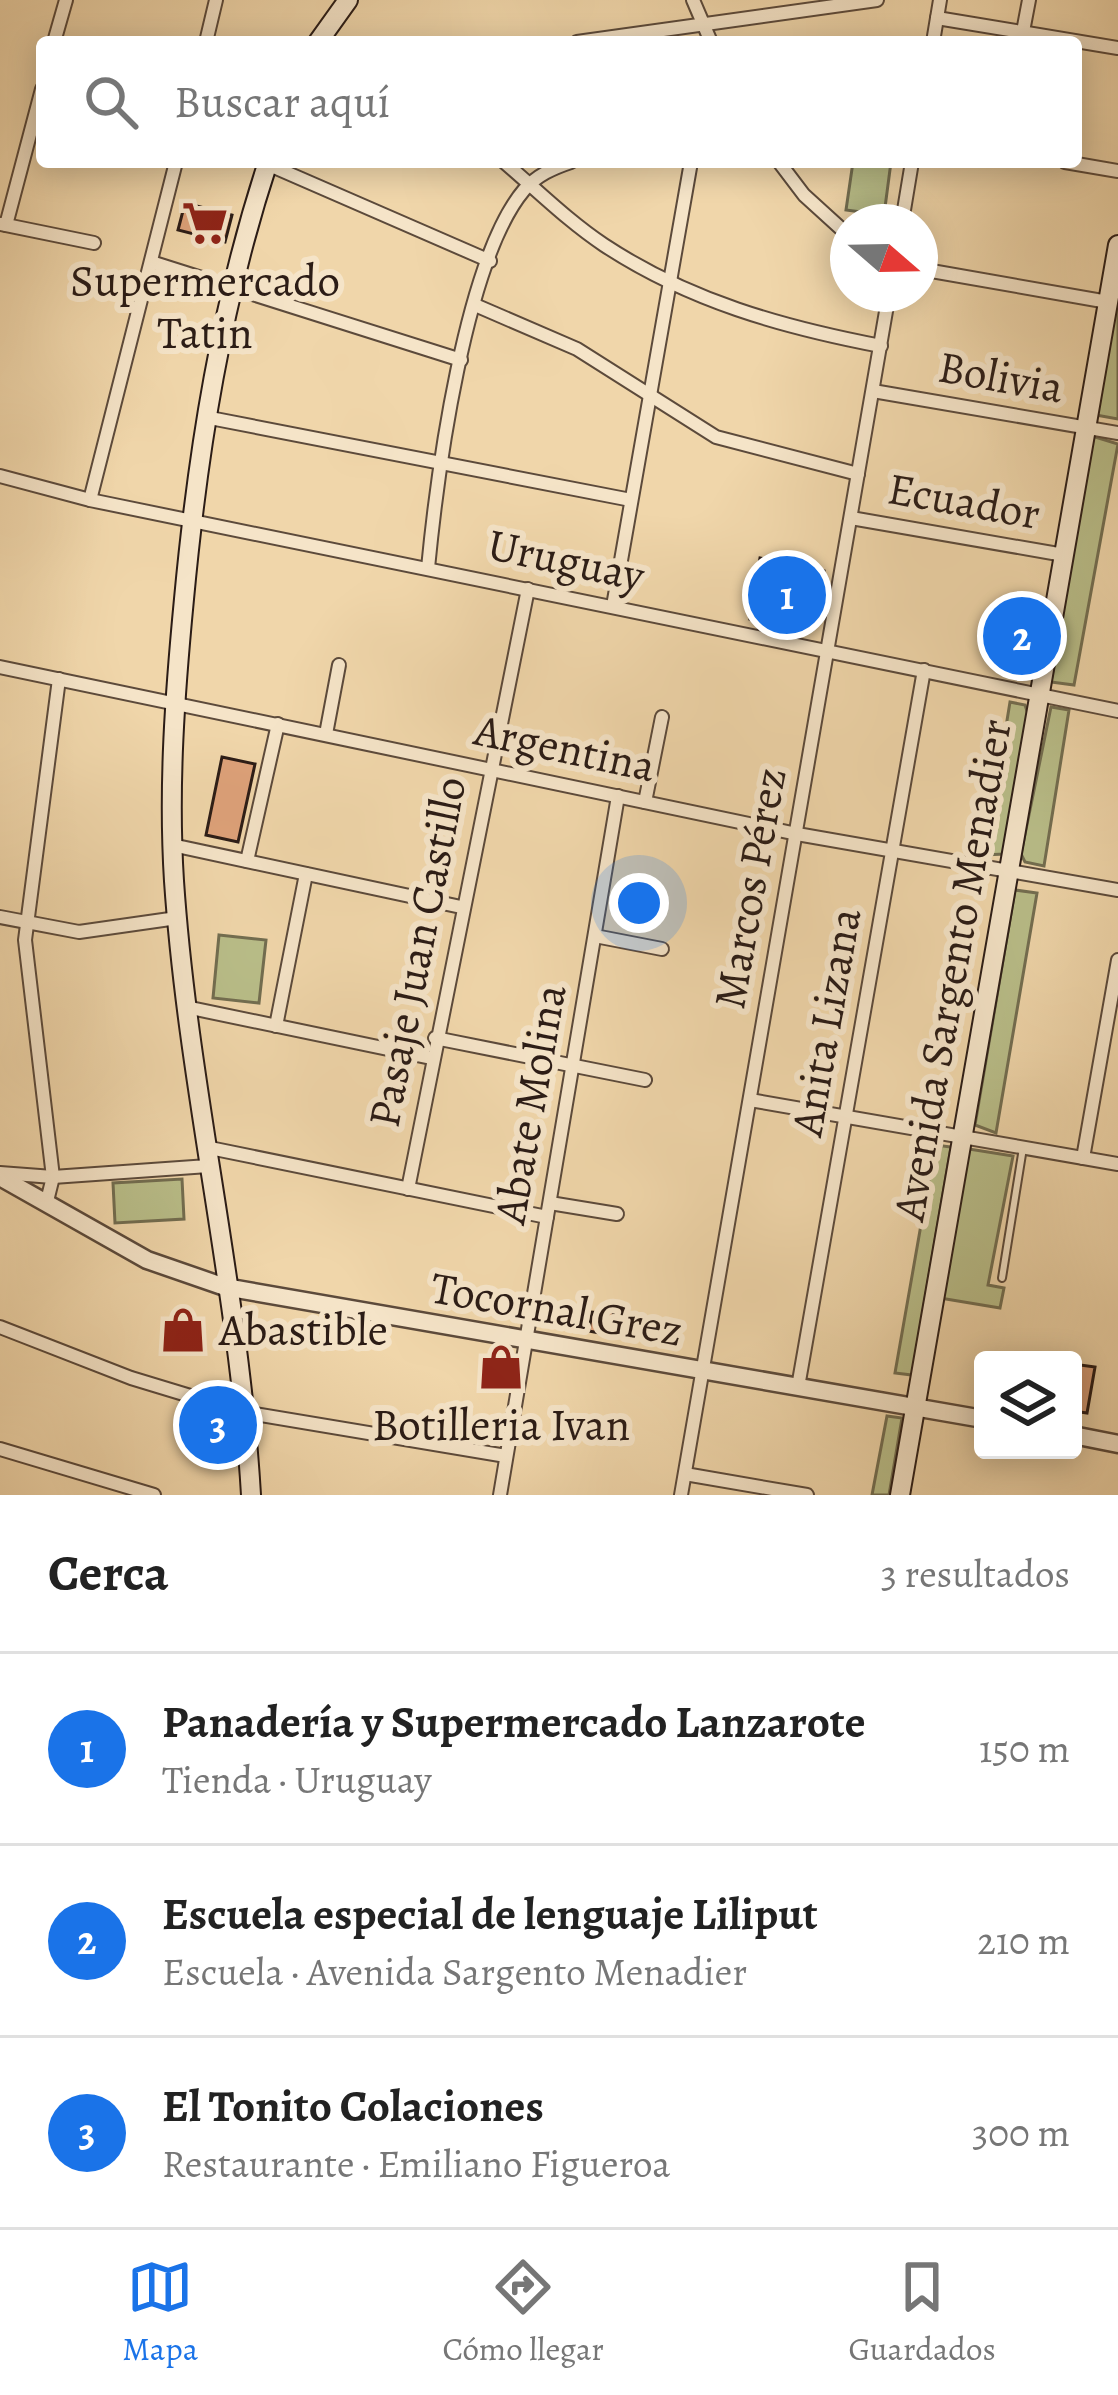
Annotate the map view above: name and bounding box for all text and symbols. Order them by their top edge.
search box [36,36,1082,168]
icon: search [78,69,144,135]
text: Buscar aquí [174,71,390,133]
supermarket icon: Supermercado Tatin [180,198,230,248]
north arrow [830,204,938,312]
place label: Supermercado Tatin [70,250,340,364]
street label: Bolivia [933,336,1069,418]
street label: Ecuador [883,457,1045,545]
street label: Uruguay [482,513,651,607]
pin: 1 [748,550,826,640]
pin: 2 [983,591,1061,681]
street label: Argentina [468,698,661,797]
street label: Avenida Sargento Menadier [877,714,1027,1227]
street label: Marcos Pérez [698,763,802,1013]
street label: Pasaje Juan Castillo [353,772,481,1132]
your location [609,873,669,933]
street label: Anita Lizana [775,903,877,1142]
street label: Abate Molina [478,979,582,1230]
street label: Tocornal Grez [426,1256,688,1362]
place label: Abastible [218,1299,388,1361]
shop icon: Abastible [158,1305,208,1355]
shop icon: Botilleria Ivan [476,1342,526,1392]
map controls [974,1351,1082,1459]
button: layers [974,1351,1082,1459]
pin: 3 [179,1380,257,1470]
place label: Botilleria Ivan [372,1394,630,1456]
text: Cerca [48,1538,169,1608]
text: 3 resultados [881,1547,1070,1600]
text: Panadería y Supermercado Lanzarote [162,1691,866,1753]
text: 1 [80,1722,94,1775]
text: 150 m [979,1722,1070,1775]
text: Tienda · Uruguay [162,1753,432,1806]
text: Escuela especial de lenguaje Liliput [162,1883,818,1945]
text: 2 [78,1914,96,1967]
text: 210 m [977,1914,1070,1967]
text: Escuela · Avenida Sargento Menadier [162,1945,747,1998]
text: El Tonito Colaciones [162,2075,544,2137]
text: 3 [79,2106,95,2159]
text: 300 m [972,2106,1070,2159]
text: Restaurante · Emiliano Figueroa [162,2137,671,2190]
tab: Mapa [122,2254,198,2371]
tab: Cómo llegar [442,2254,604,2371]
tab: Guardados [848,2254,996,2371]

